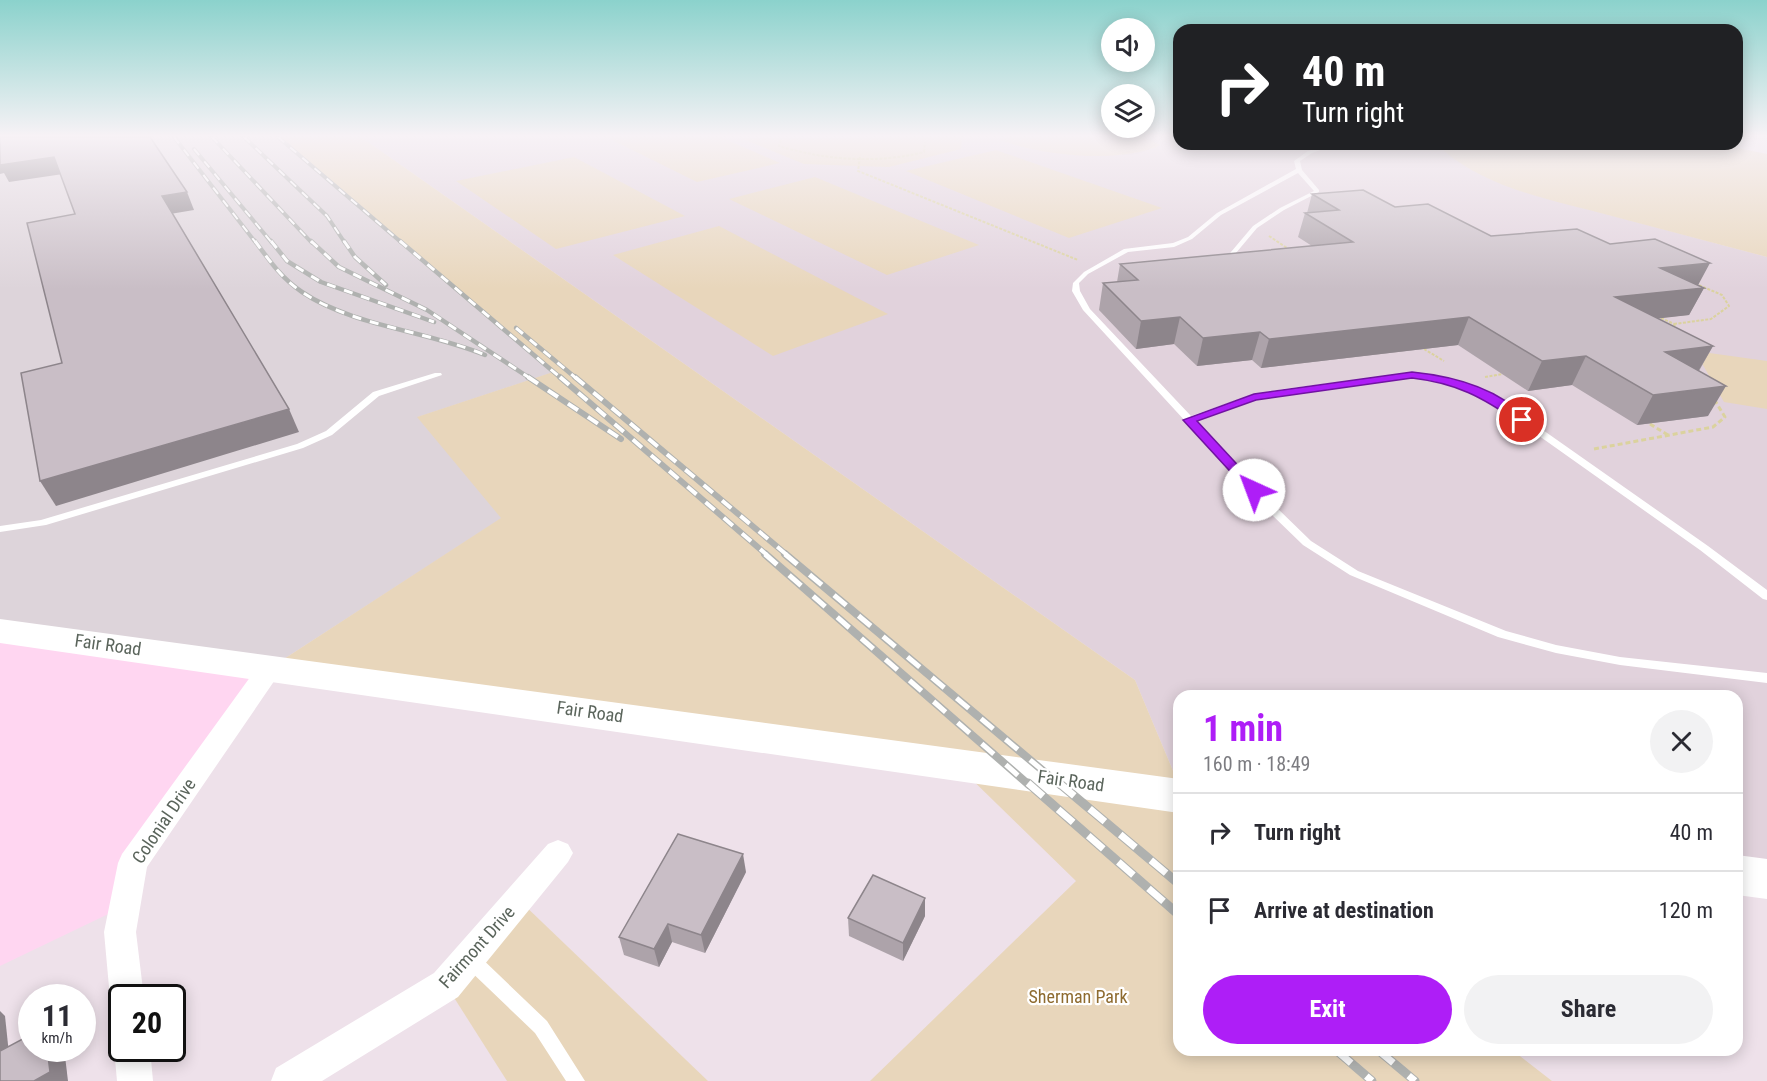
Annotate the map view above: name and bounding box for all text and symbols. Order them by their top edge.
map controls [1101,18,1155,138]
button: sound [1101,18,1155,72]
text: 40 m [1302,47,1385,96]
icon: right [1203,48,1281,126]
button: layers [1101,84,1155,138]
text: Turn right [1302,97,1404,129]
pin [1496,394,1547,445]
icon: arrive [1505,403,1538,436]
position arrow [1222,458,1286,522]
street label: Fair Road [73,629,143,660]
street label: Fair Road [555,696,625,727]
text: 1 min [1203,708,1283,750]
button: close [1650,710,1713,773]
text: 160 m · 18:49 [1203,752,1310,776]
street label: Fair Road [1036,765,1106,796]
street label: Colonial Drive [127,774,200,867]
icon: right [1203,816,1236,849]
text: Turn right [1254,820,1341,845]
text: 40 m [1670,820,1713,845]
icon: arrive [1203,894,1236,927]
text: Arrive at destination [1254,898,1434,923]
text: 120 m [1659,898,1713,923]
street label: Fairmont Drive [434,901,519,992]
button: Exit [1203,975,1452,1044]
button: Share [1464,975,1713,1044]
speed limit sign: 20 [108,984,186,1062]
park label: Sherman Park [1028,986,1128,1007]
text: 11 [42,998,72,1033]
text: km/h [42,1029,72,1047]

